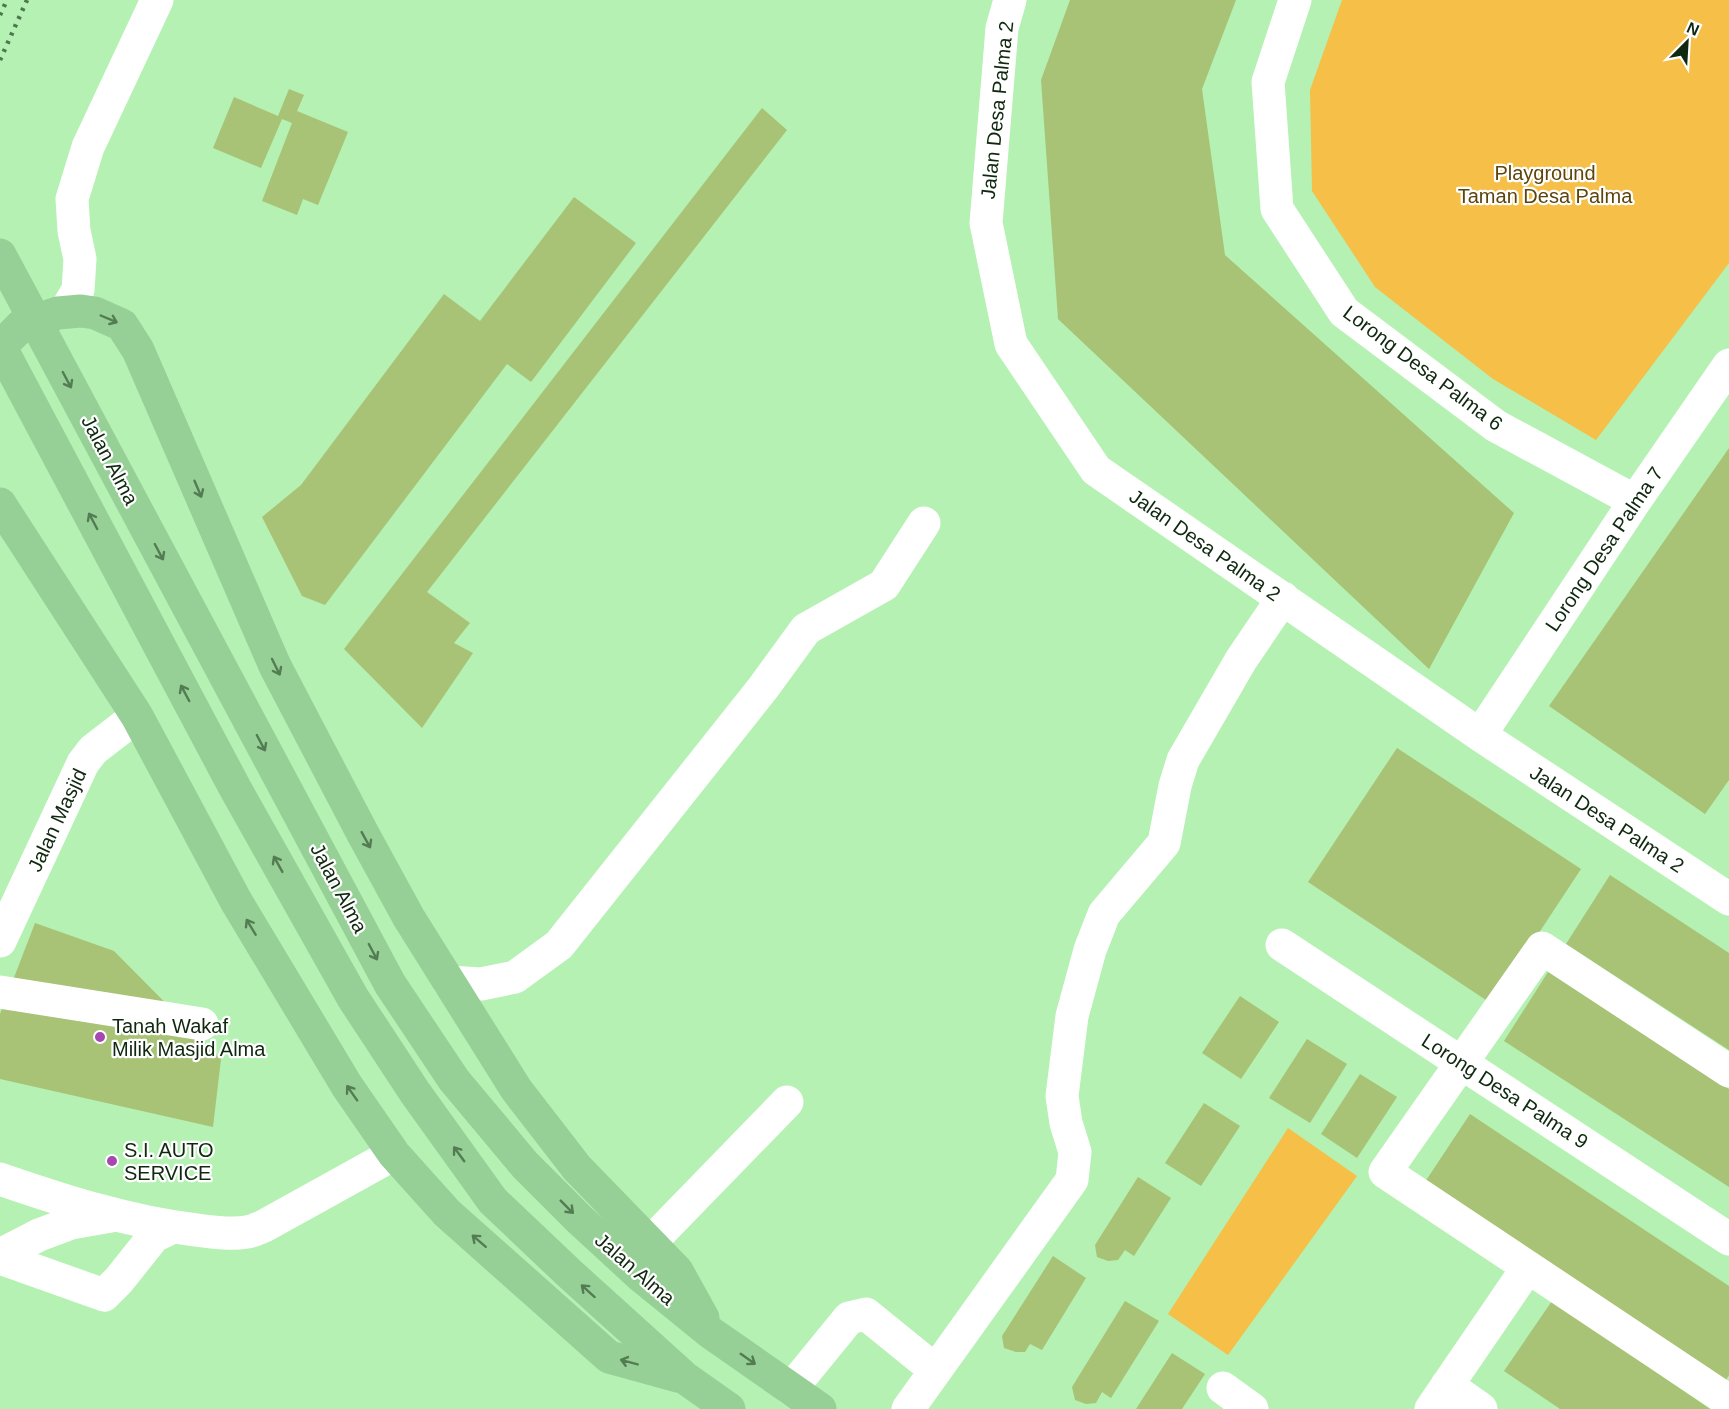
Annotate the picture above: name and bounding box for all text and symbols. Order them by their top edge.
north arrow [1657,12,1717,72]
text: N [1684,19,1702,39]
street label: Jalan Desa Palma 2 [977,20,1017,200]
park label: Playground Taman Desa Palma [1458,162,1633,207]
street label: Lorong Desa Palma 6 [1339,301,1507,435]
one-way arrow [99,314,118,325]
one-way arrow [62,371,73,389]
street label: Jalan Alma [77,412,143,509]
street label: Lorong Desa Palma 7 [1541,463,1667,635]
one-way arrow [193,480,204,498]
street label: Jalan Desa Palma 2 [1125,485,1285,605]
one-way arrow [87,512,98,530]
one-way arrow [154,543,165,561]
one-way arrow [270,658,282,676]
one-way arrow [179,685,191,702]
one-way arrow [255,734,267,751]
street label: Jalan Desa Palma 2 [1526,761,1688,877]
street label: Jalan Masjid [24,765,90,875]
one-way arrow [360,831,372,848]
street label: Jalan Alma [306,840,372,937]
one-way arrow [272,856,284,873]
one-way arrow [245,919,257,936]
one-way arrow [368,942,379,960]
place label: Tanah Wakaf Milik Masjid Alma [112,1015,266,1060]
street label: Lorong Desa Palma 9 [1418,1029,1592,1153]
marker: Tanah Wakaf Milik Masjid Alma [93,1030,107,1044]
one-way arrow [346,1086,358,1102]
place label: S.I. AUTO SERVICE [124,1139,214,1184]
one-way arrow [453,1146,465,1162]
marker: S.I. AUTO SERVICE [105,1154,119,1168]
one-way arrow [559,1199,574,1214]
street label: Jalan Alma [591,1229,680,1310]
one-way arrow [472,1234,487,1248]
one-way arrow [581,1284,596,1298]
one-way arrow [739,1353,755,1365]
one-way arrow [620,1356,639,1368]

